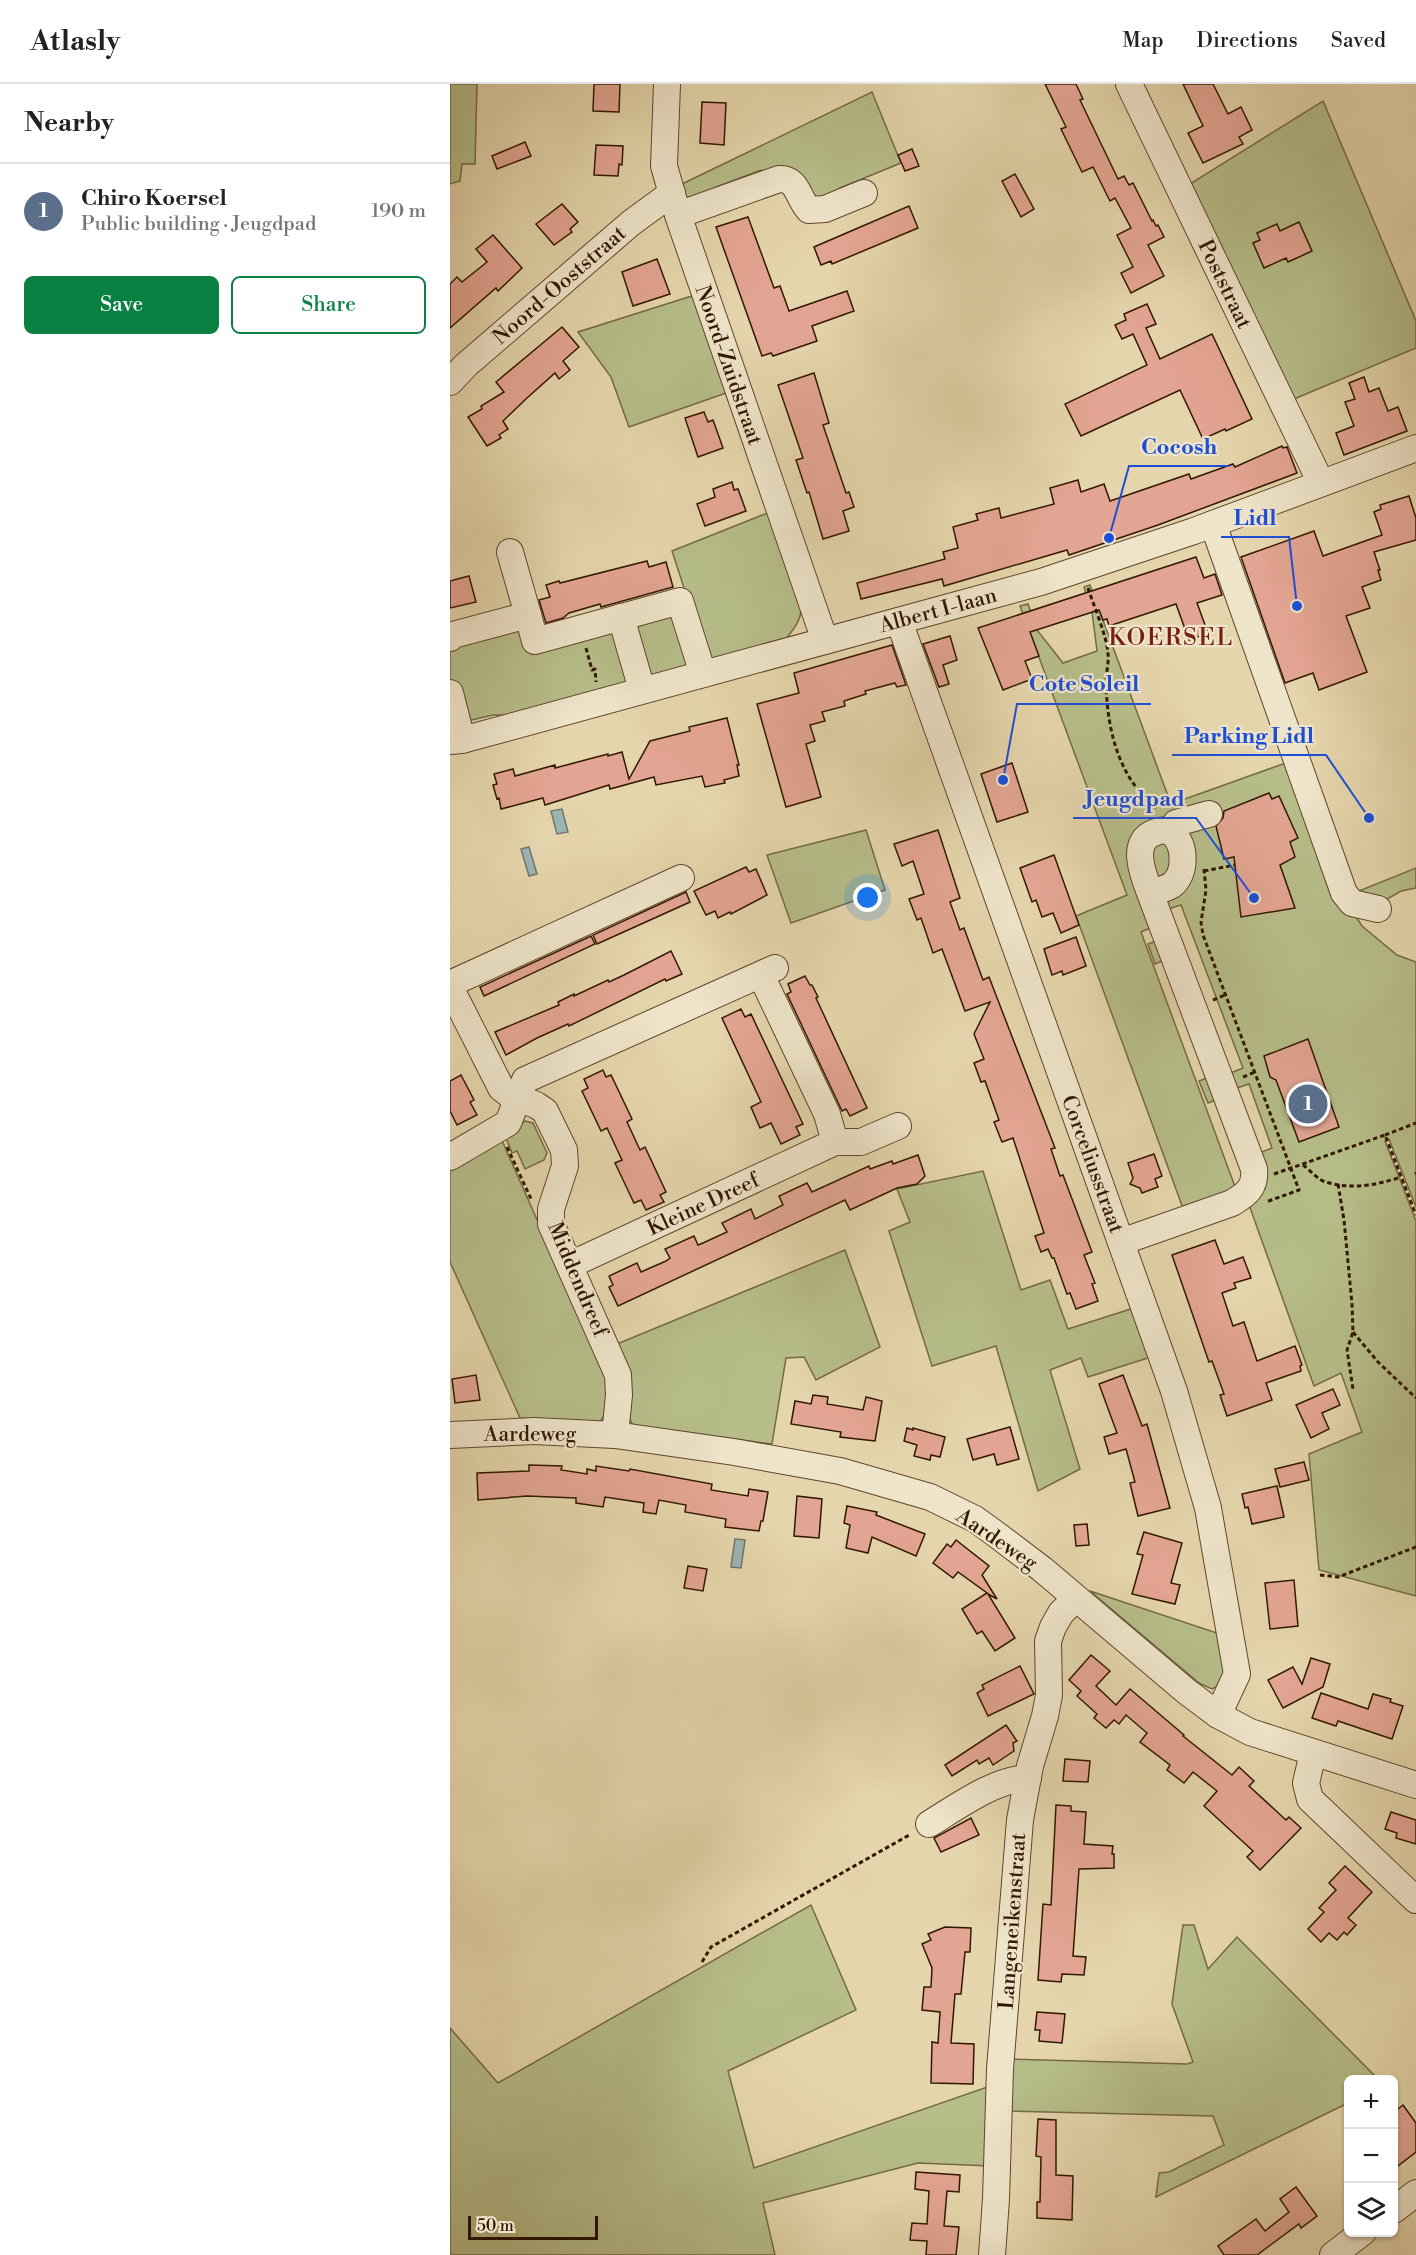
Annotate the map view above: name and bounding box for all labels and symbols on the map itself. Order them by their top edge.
street label: Noord-Ooststraat [488,220,632,351]
street label: Poststraat [1191,236,1257,334]
street label: Noord-Zuidstraat [689,282,768,449]
callout: Cocosh [1129,426,1229,466]
text: Cocosh [1141,434,1217,461]
callout: Lidl [1221,497,1289,537]
text: Lidl [1233,505,1277,532]
street label: Albert I-laan [876,583,1000,639]
district label: KOERSEL [1108,623,1234,653]
callout: Cote Soleil [1017,664,1151,704]
text: Cote Soleil [1029,671,1139,698]
callout: Parking Lidl [1172,715,1326,755]
text: Parking Lidl [1184,723,1314,750]
callout: Jeugdpad [1073,778,1196,818]
text: Jeugdpad [1082,786,1185,813]
your location [853,883,882,912]
pin: 1 [1288,1082,1328,1126]
street label: Corceliusstraat [1055,1092,1129,1237]
street label: Kleine Dreef [643,1167,765,1242]
street label: Middendreef [541,1218,613,1342]
street label: Aardeweg [483,1422,576,1448]
street label: Aardeweg [950,1503,1042,1577]
street label: Langeneikenstraat [994,1831,1032,2010]
scale bar [468,2213,598,2240]

